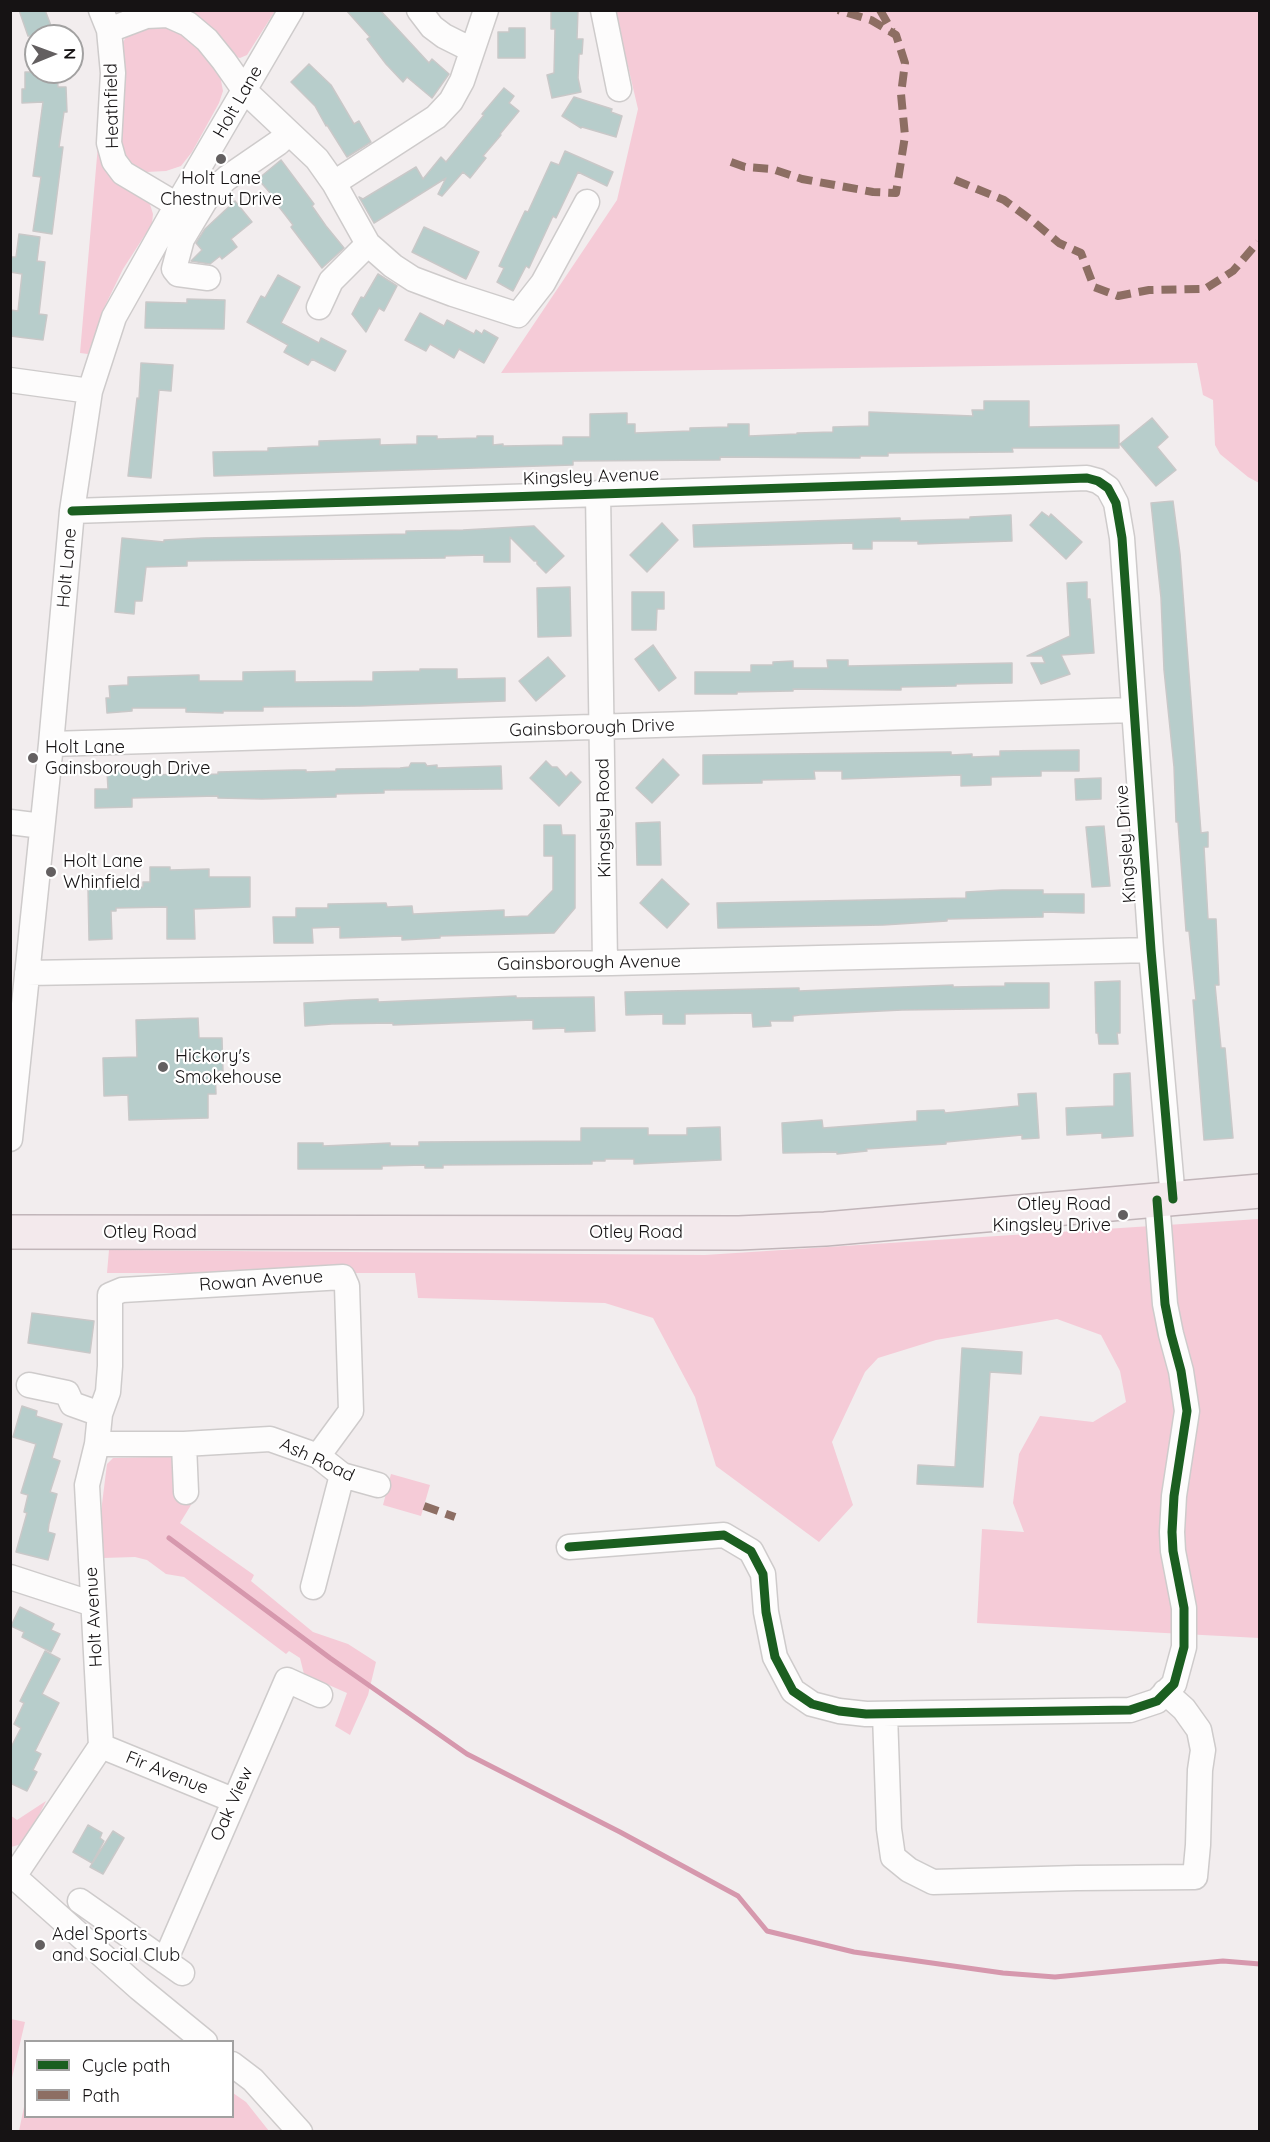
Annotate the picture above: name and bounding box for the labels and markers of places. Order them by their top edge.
marker: Holt Lane Chestnut Drive [214,152,228,166]
place label: Holt Lane Chestnut Drive [160,168,282,210]
place label: Holt Lane Gainsborough Drive [45,737,210,780]
marker: Holt Lane Gainsborough Drive [26,751,40,765]
place label: Holt Lane Whinfield [63,851,143,894]
marker: Holt Lane Whinfield [44,865,58,879]
place label: Hickory's Smokehouse [175,1046,282,1088]
marker: Hickory's Smokehouse [156,1060,170,1074]
place label: Otley Road Kingsley Drive [993,1194,1111,1236]
marker: Otley Road Kingsley Drive [1116,1208,1130,1222]
place label: Adel Sports and Social Club [52,1924,180,1966]
marker: Adel Sports and Social Club [33,1938,47,1952]

